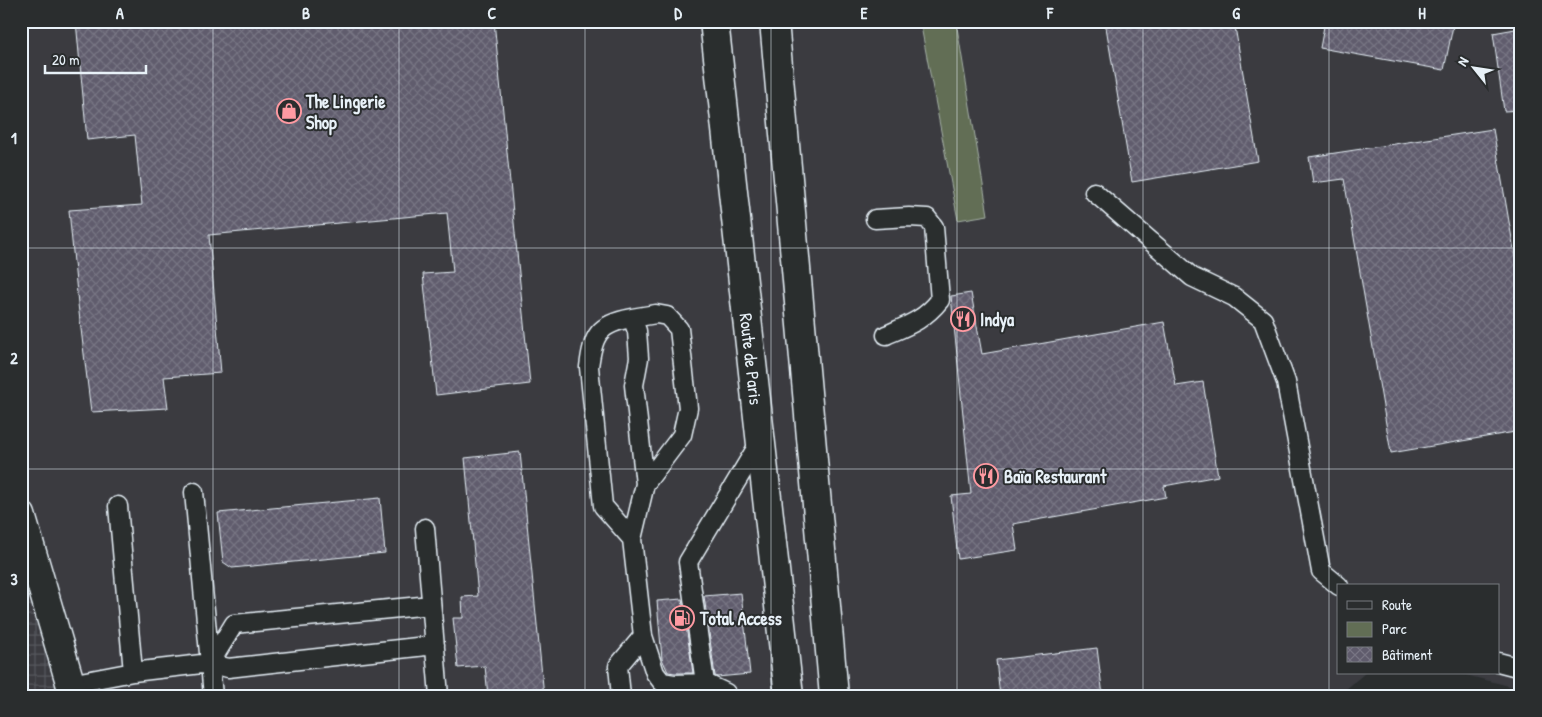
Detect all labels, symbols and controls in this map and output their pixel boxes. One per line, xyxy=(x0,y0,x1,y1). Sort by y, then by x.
text: A xyxy=(116,2,124,24)
text: B xyxy=(302,2,310,24)
text: C xyxy=(488,2,497,24)
text: D xyxy=(674,2,682,24)
text: E xyxy=(860,2,868,24)
text: F xyxy=(1046,2,1054,24)
text: G xyxy=(1232,2,1240,24)
text: H xyxy=(1418,2,1426,24)
scale bar xyxy=(45,42,146,74)
north arrow xyxy=(1450,42,1500,92)
text: 20 m xyxy=(52,49,79,70)
text: N xyxy=(1452,53,1473,69)
place label: The Lingerie Shop xyxy=(305,89,386,136)
shop icon: The Lingerie Shop xyxy=(276,98,302,124)
text: 1 xyxy=(11,127,17,149)
restaurant icon: Indya xyxy=(950,306,976,332)
place label: Indya xyxy=(980,307,1015,333)
street label: Route de Paris xyxy=(734,312,769,406)
text: 2 xyxy=(10,347,18,369)
restaurant icon: Baïa Restaurant xyxy=(973,463,999,489)
place label: Baïa Restaurant xyxy=(1004,464,1107,489)
text: 3 xyxy=(10,568,18,590)
legend xyxy=(1337,584,1500,674)
text: Route xyxy=(1382,594,1412,615)
fuel station icon: Total Access xyxy=(669,605,695,631)
place label: Total Access xyxy=(699,606,782,631)
text: Parc xyxy=(1382,618,1407,639)
text: Bâtiment xyxy=(1382,644,1433,665)

